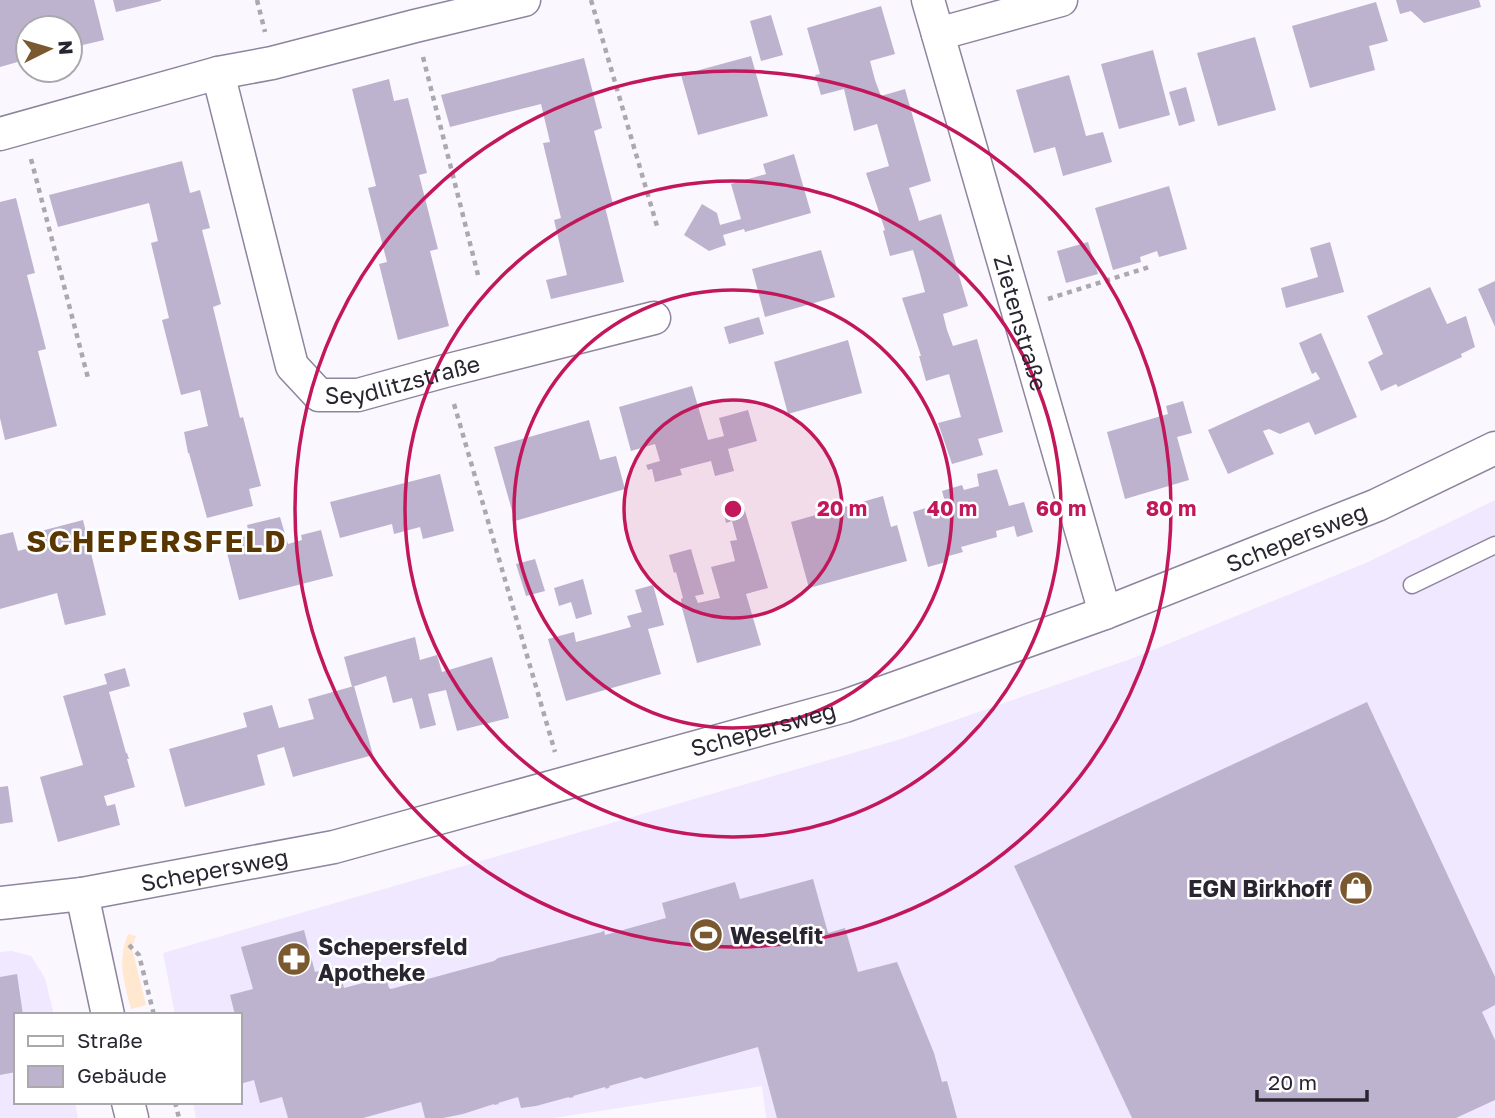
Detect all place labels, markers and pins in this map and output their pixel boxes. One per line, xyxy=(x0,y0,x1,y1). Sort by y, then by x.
centre of rings xyxy=(721,497,745,521)
shop icon: EGN Birkhoff xyxy=(1337,869,1375,907)
place label: EGN Birkhoff xyxy=(1188,874,1333,902)
sports icon: Weselfit xyxy=(687,916,725,954)
place label: Weselfit xyxy=(730,921,823,949)
place label: Schepersfeld Apotheke xyxy=(318,932,467,986)
pharmacy icon: Schepersfeld Apotheke xyxy=(275,940,313,978)

